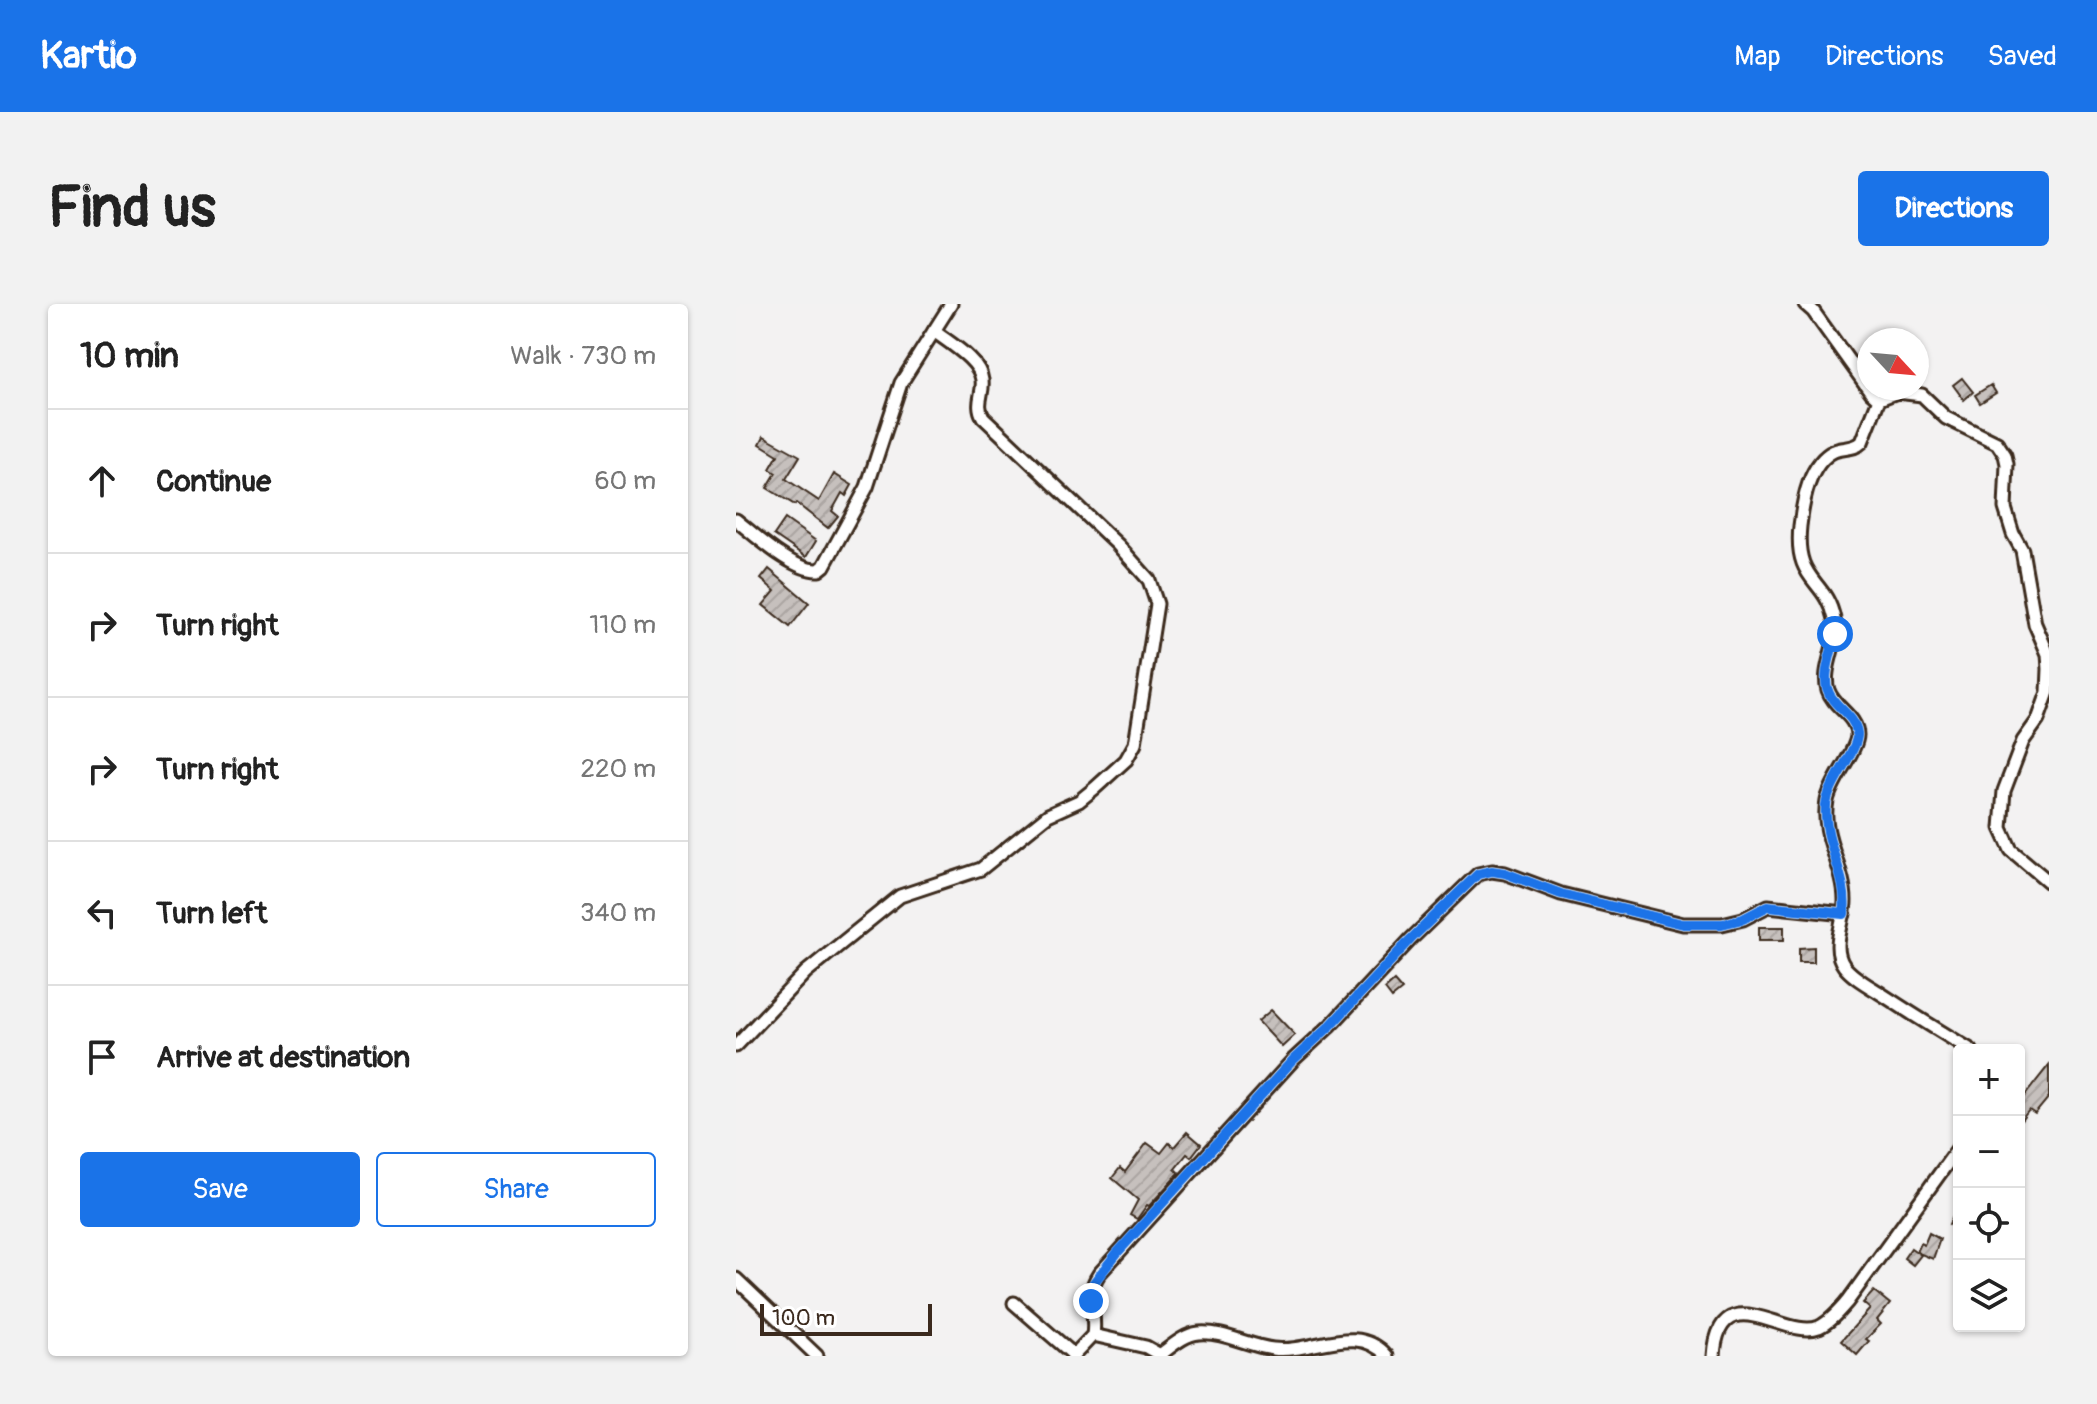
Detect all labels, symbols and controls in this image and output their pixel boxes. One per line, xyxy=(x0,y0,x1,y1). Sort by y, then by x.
text: Kartio xyxy=(40,32,137,80)
text: Map xyxy=(1734,39,1781,74)
text: Directions xyxy=(1825,39,1944,74)
text: Saved xyxy=(1988,39,2057,74)
button: Directions xyxy=(1858,171,2049,246)
text: Find us xyxy=(48,174,216,243)
north arrow xyxy=(1857,328,1929,400)
text: 10 min xyxy=(80,335,179,378)
text: Walk · 730 m xyxy=(510,340,656,372)
icon: ahead xyxy=(80,459,124,503)
text: Continue xyxy=(156,463,271,500)
text: 60 m xyxy=(594,465,656,497)
icon: right xyxy=(80,603,124,647)
text: Turn right xyxy=(156,607,279,644)
text: 110 m xyxy=(589,609,656,641)
route start xyxy=(1817,616,1853,652)
icon: right xyxy=(80,747,124,791)
text: Turn right xyxy=(156,751,279,788)
text: 220 m xyxy=(580,753,656,785)
icon: left xyxy=(80,891,124,935)
text: Turn left xyxy=(156,895,267,932)
text: 340 m xyxy=(580,897,656,929)
icon: arrive xyxy=(80,1035,124,1079)
text: Arrive at destination xyxy=(156,1039,410,1076)
map controls xyxy=(1953,1044,2025,1332)
button: + xyxy=(1953,1044,2025,1116)
button: − xyxy=(1953,1116,2025,1188)
button: Save xyxy=(80,1152,360,1227)
button: Share xyxy=(376,1152,656,1227)
button: locate xyxy=(1953,1188,2025,1260)
button: layers xyxy=(1953,1260,2025,1332)
route end xyxy=(1073,1283,1109,1319)
scale bar xyxy=(760,1300,932,1336)
text: 100 m xyxy=(772,1304,835,1332)

